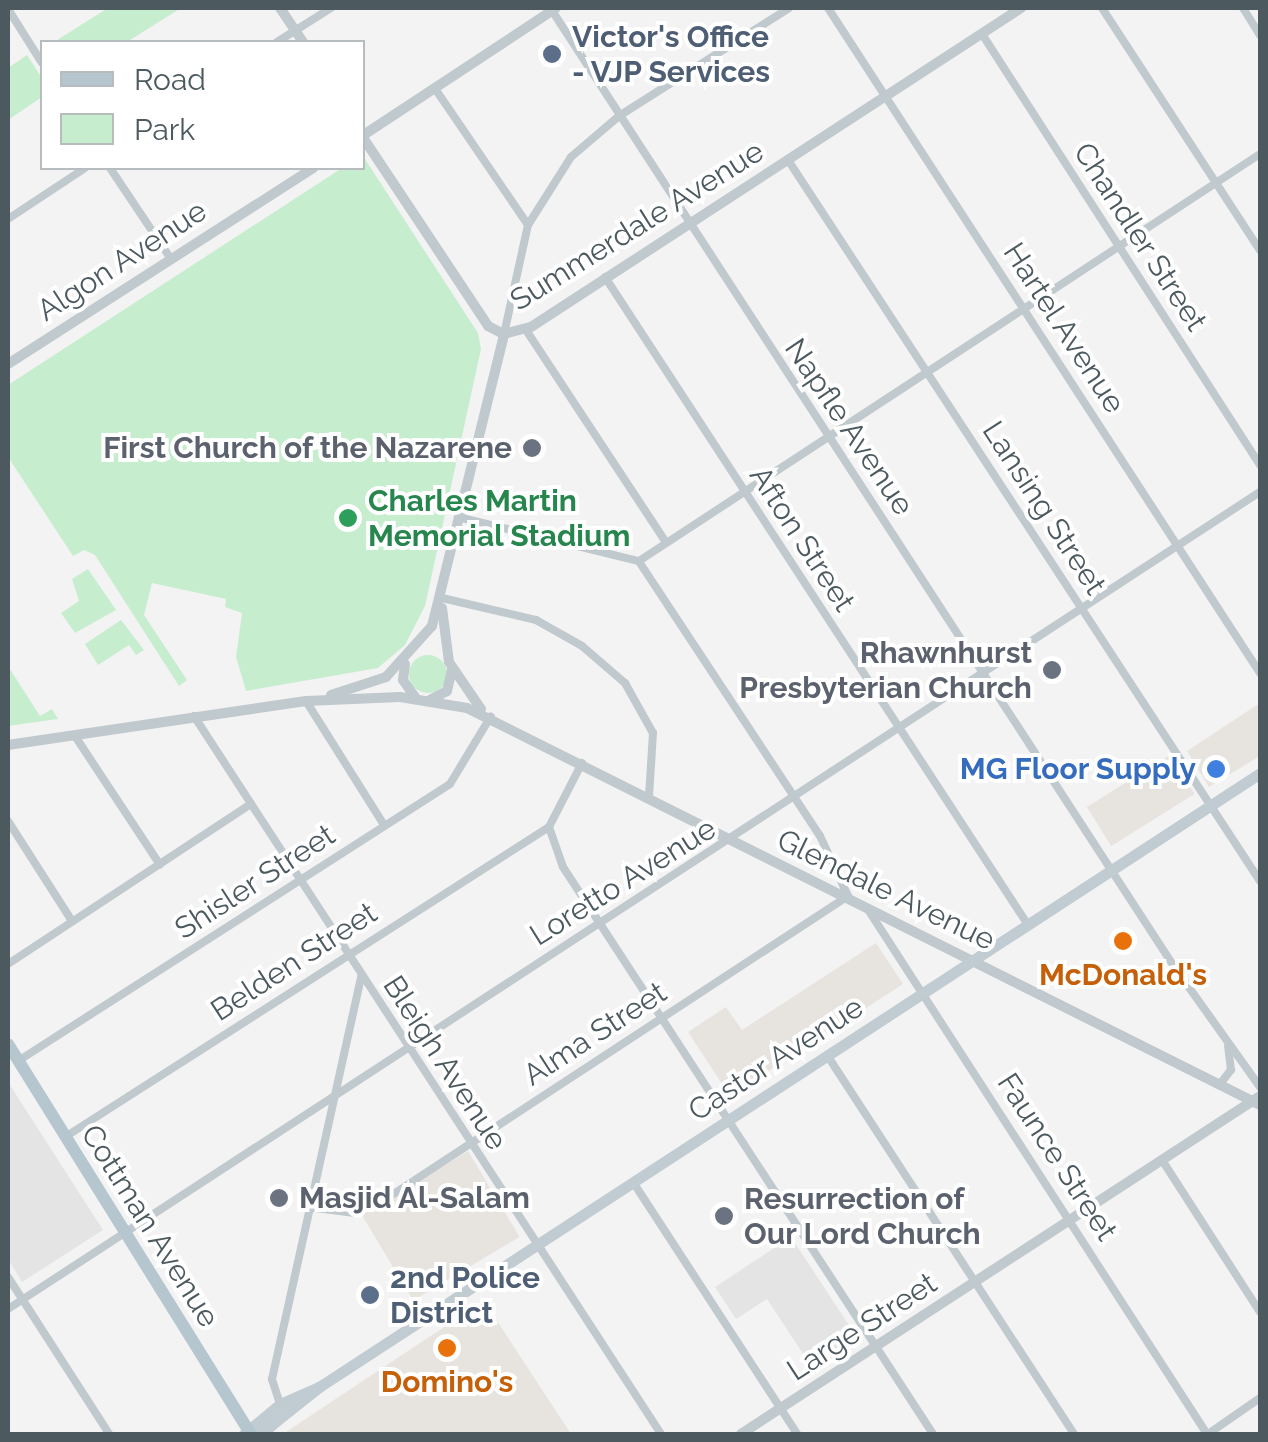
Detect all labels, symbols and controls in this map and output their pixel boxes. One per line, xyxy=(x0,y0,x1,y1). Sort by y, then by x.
place label: Victor's Office - VJP Services xyxy=(572,19,772,90)
legend xyxy=(40,40,365,170)
marker: Victor's Office - VJP Services xyxy=(541,43,563,65)
text: Road xyxy=(134,62,206,97)
text: Park xyxy=(134,112,195,147)
street label: Summerdale Avenue xyxy=(503,133,771,319)
street label: Chandler Street xyxy=(1066,136,1214,338)
street label: Algon Avenue xyxy=(30,193,214,329)
street label: Hartel Avenue xyxy=(995,235,1133,421)
street label: Napfle Avenue xyxy=(777,332,921,522)
street label: Lansing Street xyxy=(975,415,1113,601)
place label: First Church of the Nazarene xyxy=(103,430,512,466)
marker: First Church of the Nazarene xyxy=(521,437,543,459)
street label: Afton Street xyxy=(742,460,862,618)
place label: Charles Martin Memorial Stadium xyxy=(368,483,631,554)
marker: Charles Martin Memorial Stadium xyxy=(337,507,359,529)
place label: Rhawnhurst Presbyterian Church xyxy=(739,635,1032,706)
marker: Rhawnhurst Presbyterian Church xyxy=(1041,659,1063,681)
place label: MG Floor Supply xyxy=(959,751,1196,787)
marker: MG Floor Supply xyxy=(1205,758,1227,780)
street label: Loretto Avenue xyxy=(523,810,723,954)
street label: Shisler Street xyxy=(168,817,342,947)
street label: Glendale Avenue xyxy=(771,822,1001,958)
street label: Belden Street xyxy=(204,895,384,1029)
marker: McDonald's xyxy=(1112,930,1134,952)
place label: McDonald's xyxy=(1039,957,1207,993)
street label: Bleigh Avenue xyxy=(375,969,515,1157)
street label: Alma Street xyxy=(517,974,673,1094)
street label: Castor Avenue xyxy=(681,989,871,1129)
street label: Faunce Street xyxy=(990,1067,1124,1247)
street label: Cottman Avenue xyxy=(73,1118,227,1334)
place label: Masjid Al-Salam xyxy=(299,1180,531,1216)
place label: Resurrection of Our Lord Church xyxy=(744,1181,981,1252)
marker: Masjid Al-Salam xyxy=(268,1187,290,1209)
marker: Resurrection of Our Lord Church xyxy=(713,1205,735,1227)
place label: 2nd Police District xyxy=(390,1260,540,1330)
street label: Large Street xyxy=(781,1265,943,1389)
marker: 2nd Police District xyxy=(359,1284,381,1306)
marker: Domino's xyxy=(436,1337,458,1359)
place label: Domino's xyxy=(381,1364,513,1400)

